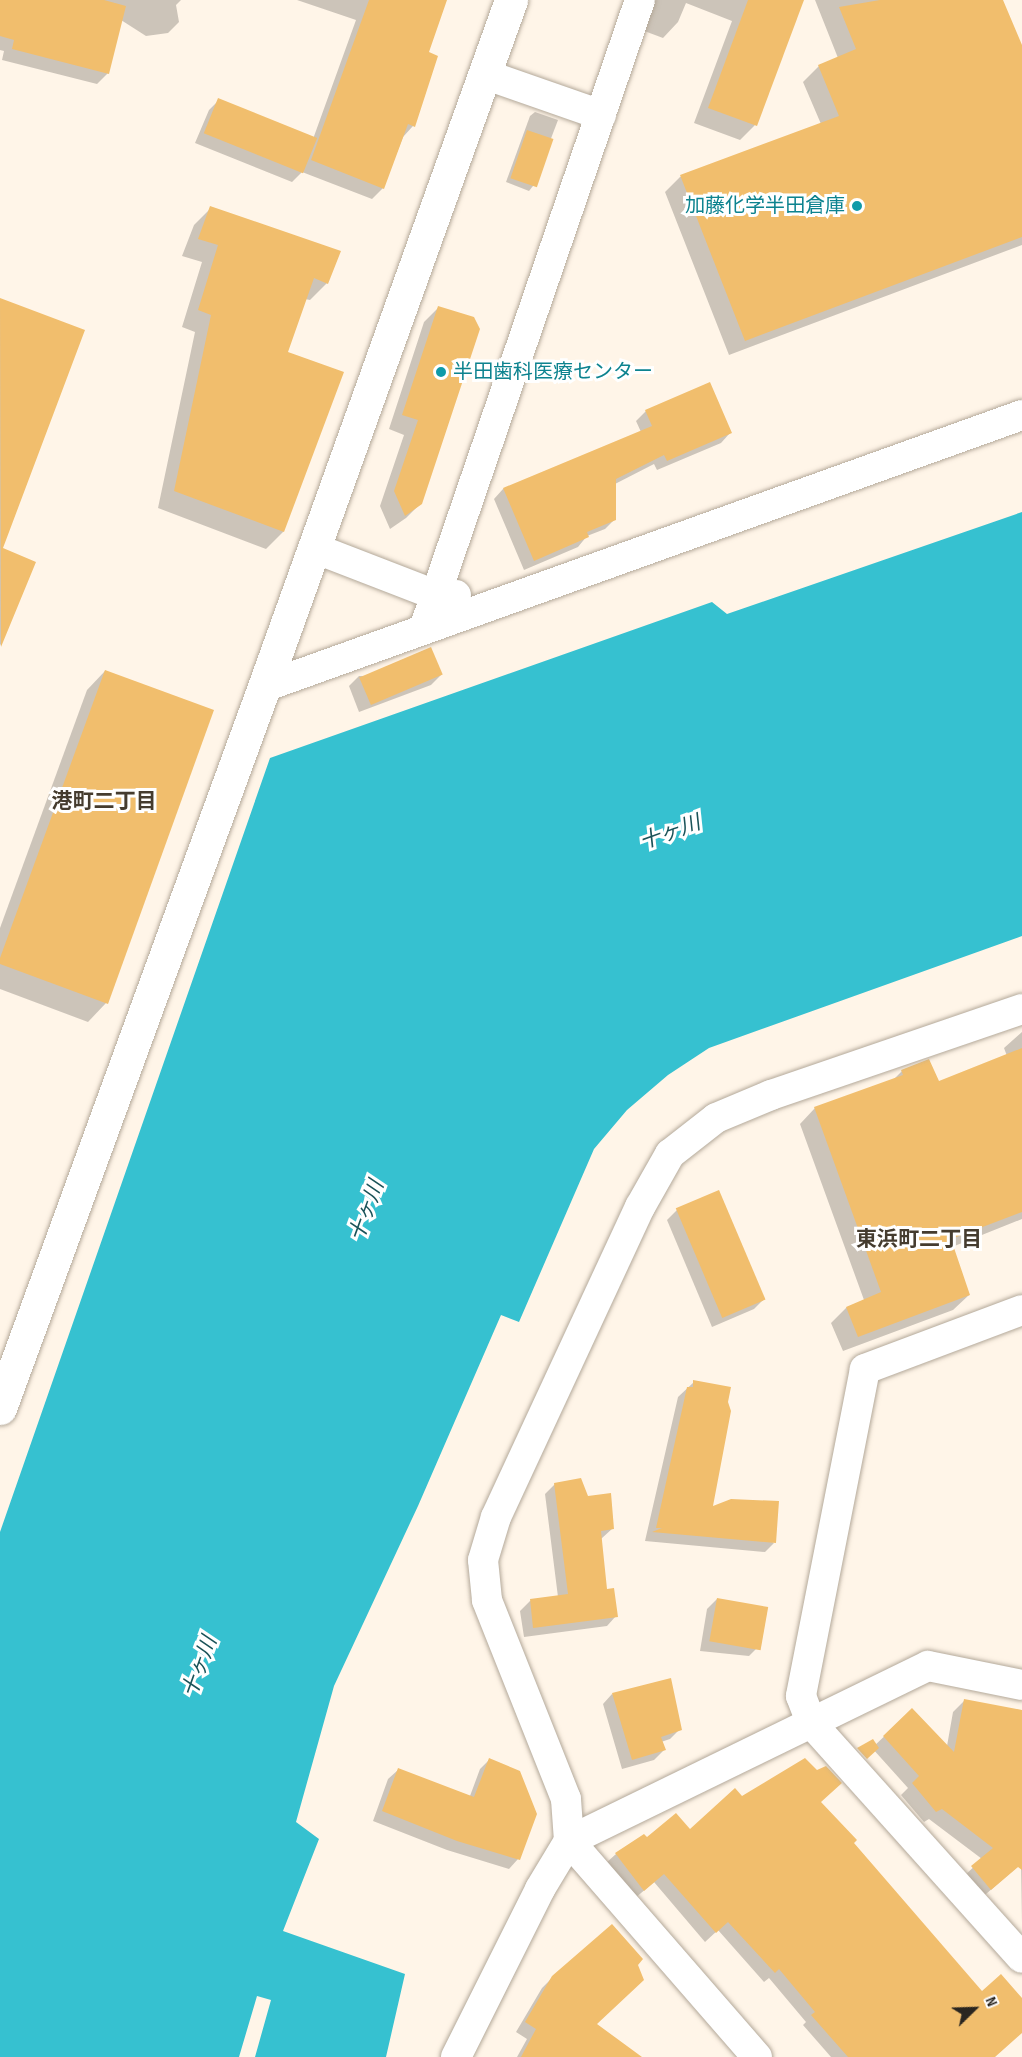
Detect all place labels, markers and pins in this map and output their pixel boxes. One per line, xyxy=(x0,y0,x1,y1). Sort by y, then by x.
place label: 加藤化学半田倉庫 xyxy=(685,194,845,218)
marker: 加藤化学半田倉庫 xyxy=(850,199,864,213)
place label: 半田歯科医療センター xyxy=(453,360,653,384)
marker: 半田歯科医療センター xyxy=(434,365,448,379)

